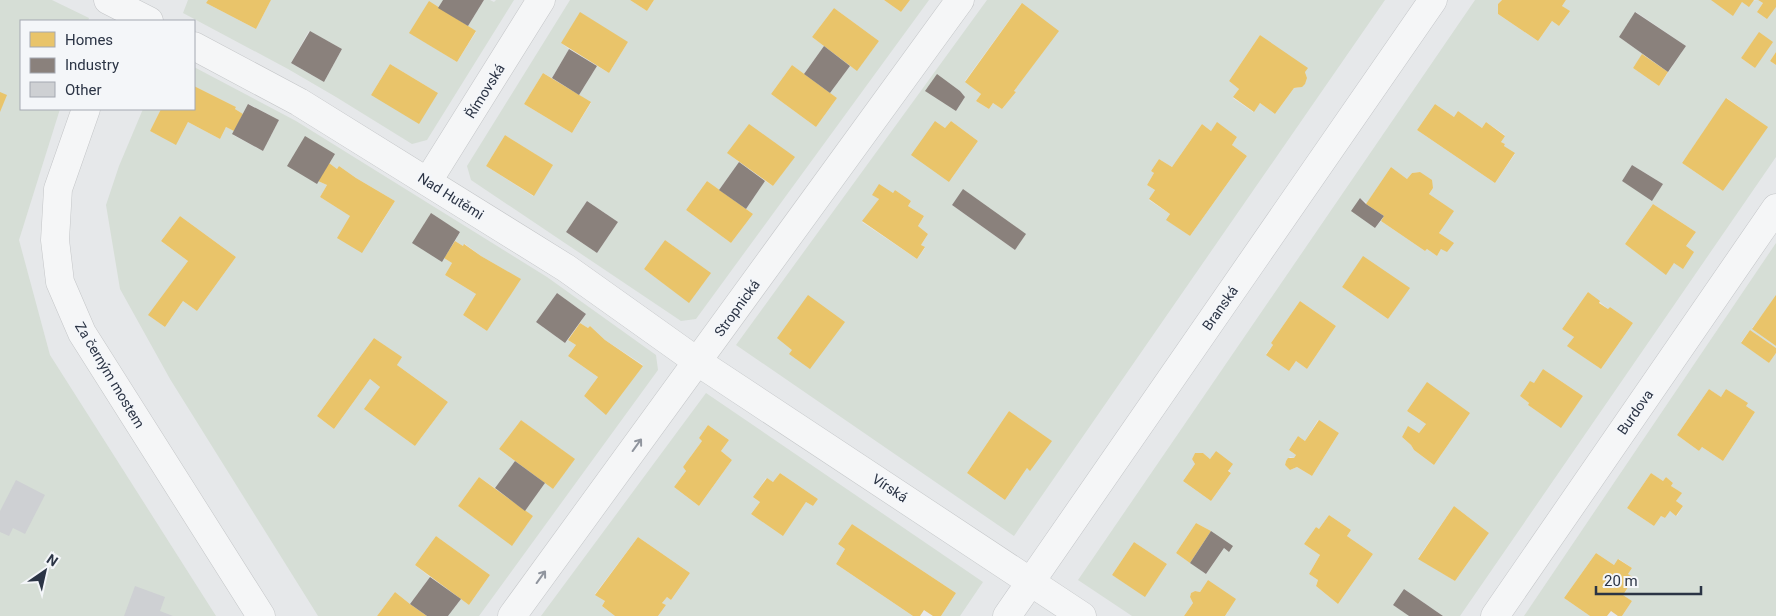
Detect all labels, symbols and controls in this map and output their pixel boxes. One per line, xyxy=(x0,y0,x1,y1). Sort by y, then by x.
legend xyxy=(20,20,195,110)
text: Homes xyxy=(65,31,113,49)
text: Industry xyxy=(65,56,119,74)
street label: Římovská xyxy=(461,60,508,121)
text: Other xyxy=(65,81,102,99)
street label: Nad Hutěmi xyxy=(415,170,487,222)
street label: Stropnická xyxy=(711,276,763,340)
street label: Branská xyxy=(1199,283,1241,333)
street label: Za černým mostem xyxy=(72,319,148,431)
street label: Burdova xyxy=(1614,386,1656,438)
one-way arrow xyxy=(631,439,642,452)
street label: Vírská xyxy=(869,471,911,505)
north arrow xyxy=(20,546,70,596)
text: N xyxy=(44,551,61,570)
scale bar xyxy=(1596,564,1701,596)
one-way arrow xyxy=(536,570,546,584)
text: 20 m xyxy=(1604,572,1638,590)

